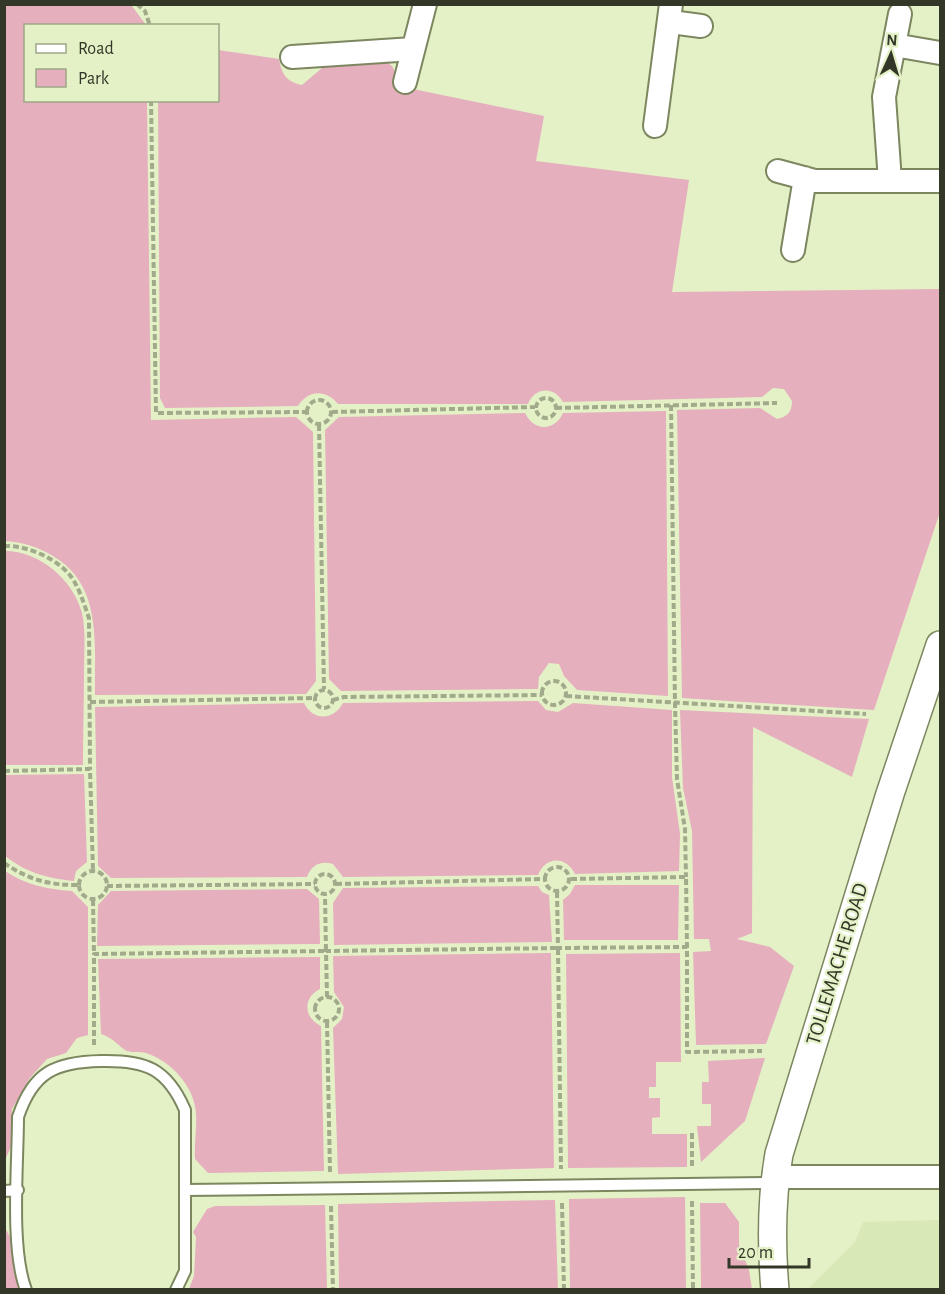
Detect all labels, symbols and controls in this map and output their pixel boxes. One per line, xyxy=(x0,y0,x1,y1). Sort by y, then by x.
legend xyxy=(24,24,219,102)
north arrow xyxy=(861,24,921,84)
text: N xyxy=(886,32,898,48)
text: Road xyxy=(78,40,114,58)
text: Park xyxy=(78,70,110,88)
street label: TOLLEMACHE ROAD xyxy=(802,881,872,1047)
scale bar xyxy=(729,1231,808,1269)
text: 20 m xyxy=(738,1244,773,1262)

